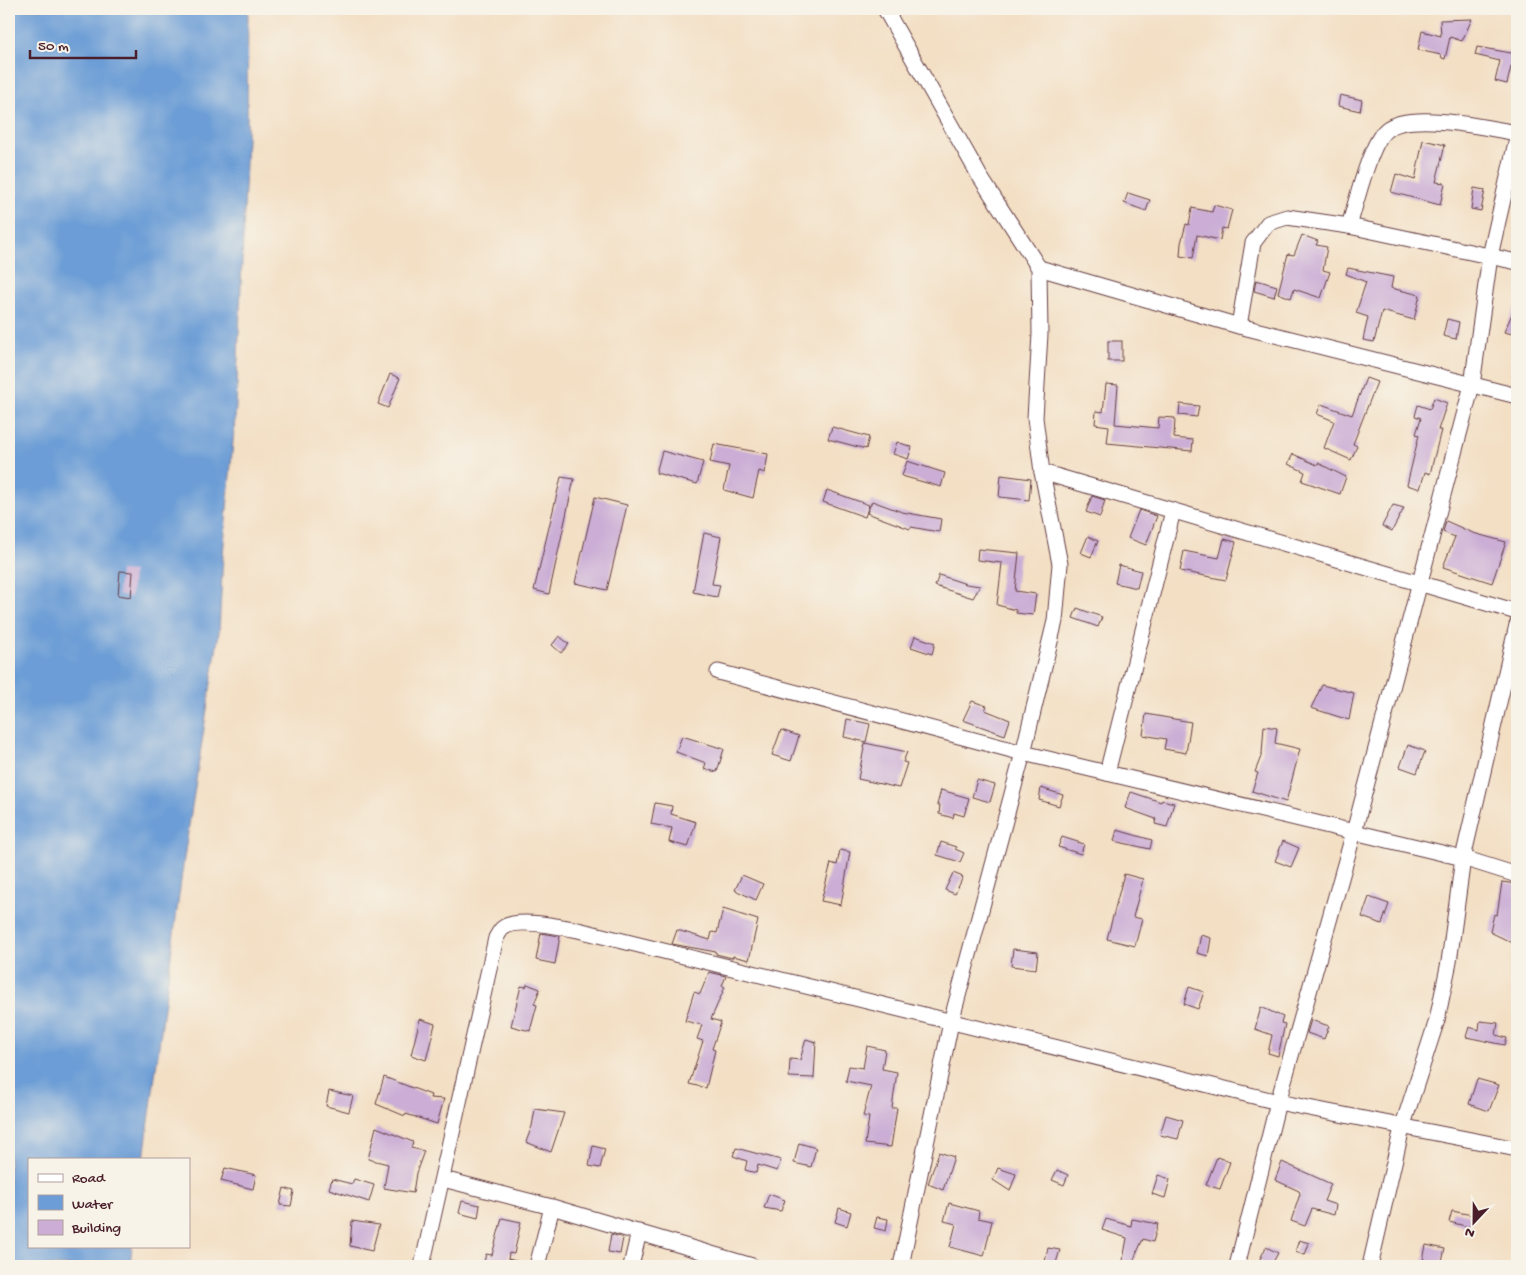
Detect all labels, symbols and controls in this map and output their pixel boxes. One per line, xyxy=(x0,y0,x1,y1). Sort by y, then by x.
scale bar xyxy=(30,28,136,60)
text: 50 m xyxy=(38,38,69,56)
legend xyxy=(28,1158,190,1248)
text: Road xyxy=(72,1170,106,1188)
text: Water xyxy=(72,1196,114,1214)
north arrow xyxy=(1448,1198,1498,1248)
text: Building xyxy=(71,1220,121,1238)
text: N xyxy=(1463,1222,1477,1241)

